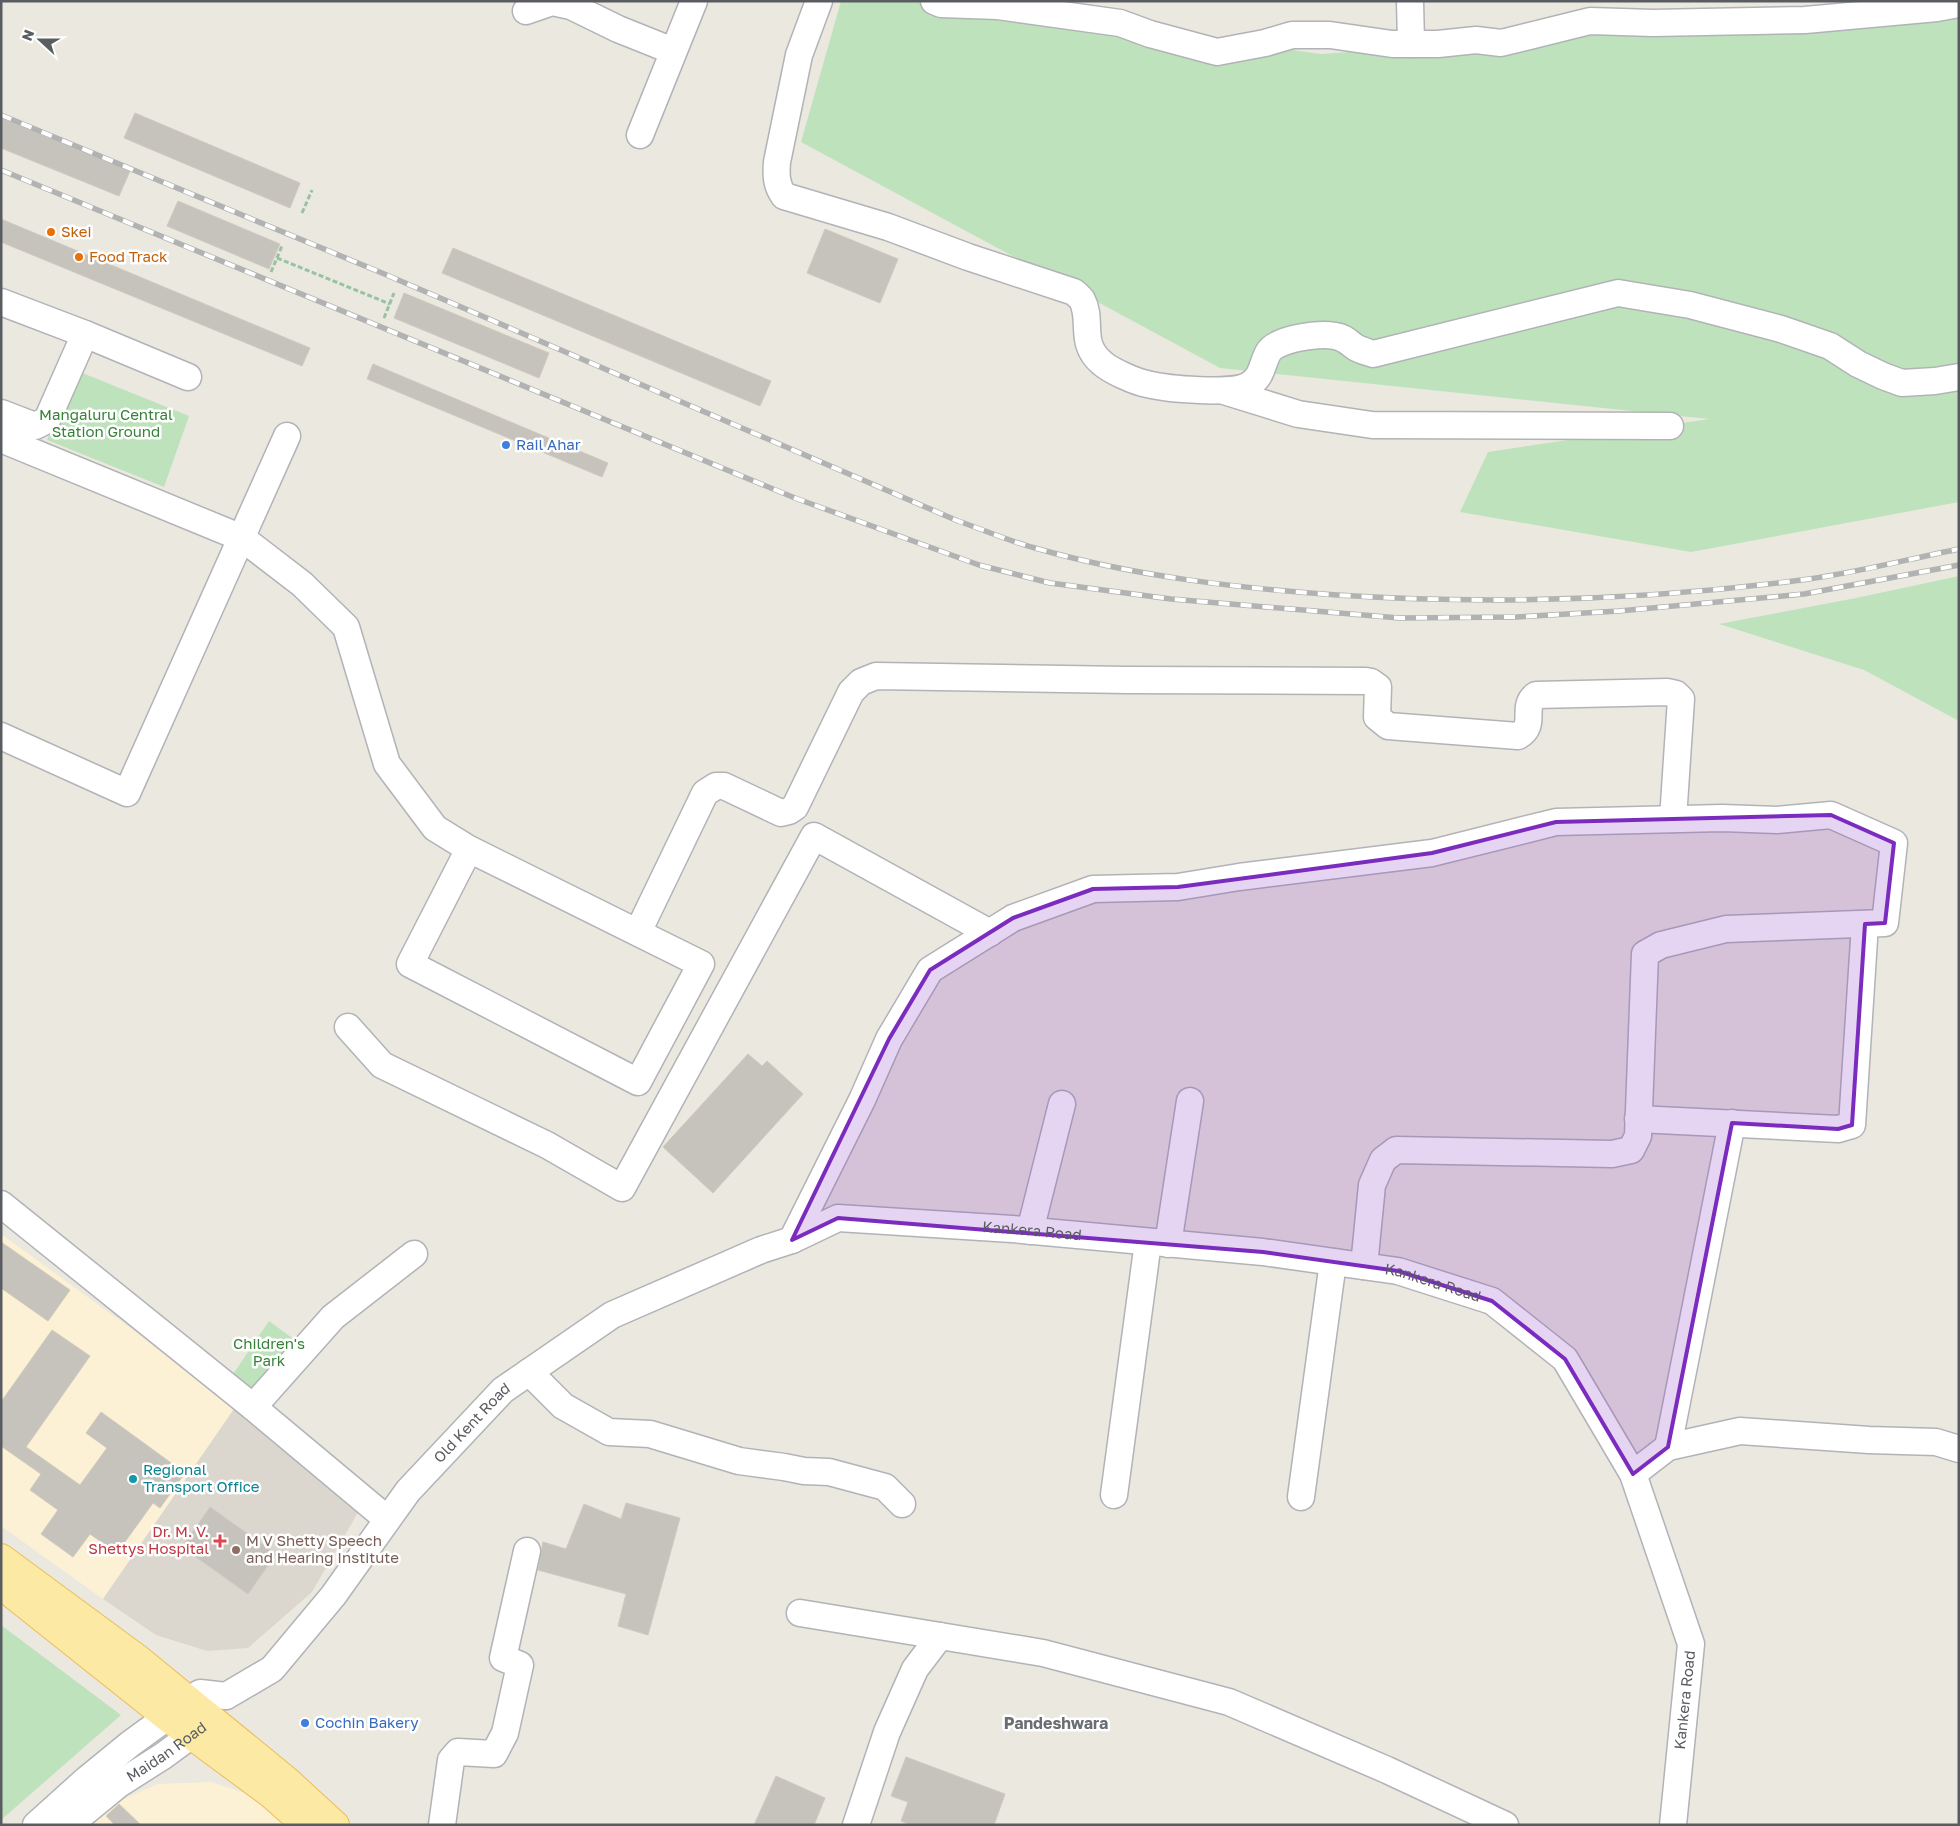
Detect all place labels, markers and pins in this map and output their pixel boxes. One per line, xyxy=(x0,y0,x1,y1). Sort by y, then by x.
place label: Skei xyxy=(61,222,92,240)
marker: Skei xyxy=(45,226,57,238)
place label: Food Track xyxy=(89,247,168,265)
marker: Food Track xyxy=(73,251,85,263)
place label: Rail Ahar xyxy=(516,435,581,453)
marker: Rail Ahar xyxy=(500,439,512,451)
place label: Regional Transport Office xyxy=(143,1460,260,1495)
marker: Regional Transport Office xyxy=(127,1473,139,1485)
place label: Dr. M. V. Shettys Hospital xyxy=(88,1522,209,1557)
place label: M V Shetty Speech and Hearing Institute xyxy=(246,1531,399,1566)
marker: Dr. M. V. Shettys Hospital xyxy=(213,1534,227,1548)
marker: M V Shetty Speech and Hearing Institute xyxy=(230,1544,242,1556)
place label: Cochin Bakery xyxy=(315,1713,419,1731)
marker: Cochin Bakery xyxy=(299,1717,311,1729)

